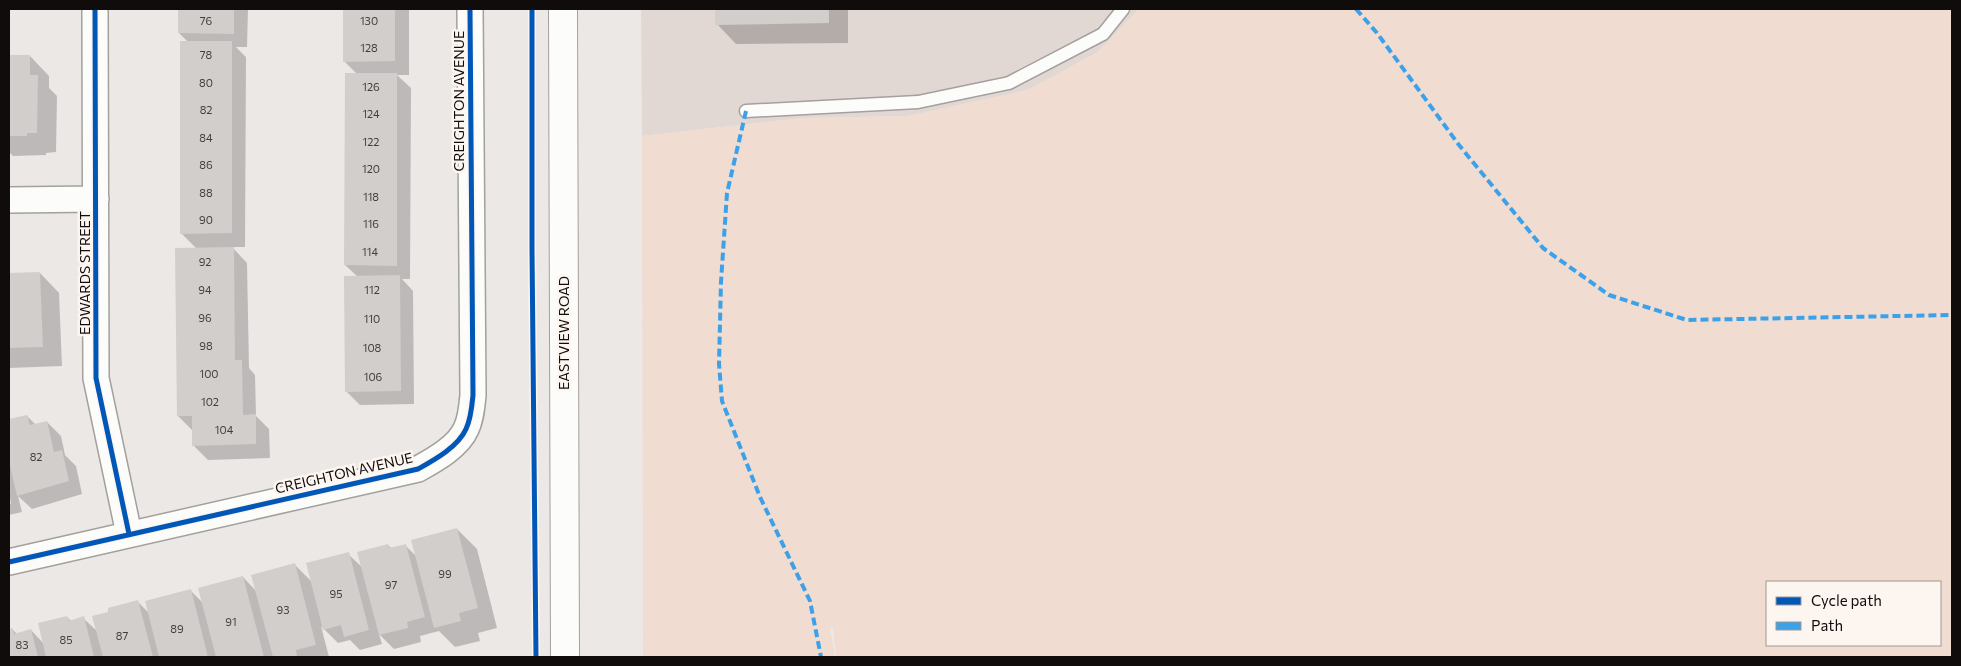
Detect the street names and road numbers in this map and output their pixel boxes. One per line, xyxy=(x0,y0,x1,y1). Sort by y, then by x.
street label: CREIGHTON AVENUE xyxy=(450,31,467,171)
street label: EDWARDS STREET xyxy=(76,211,93,335)
street label: EASTVIEW ROAD xyxy=(555,276,572,390)
street label: CREIGHTON AVENUE xyxy=(273,448,414,497)

